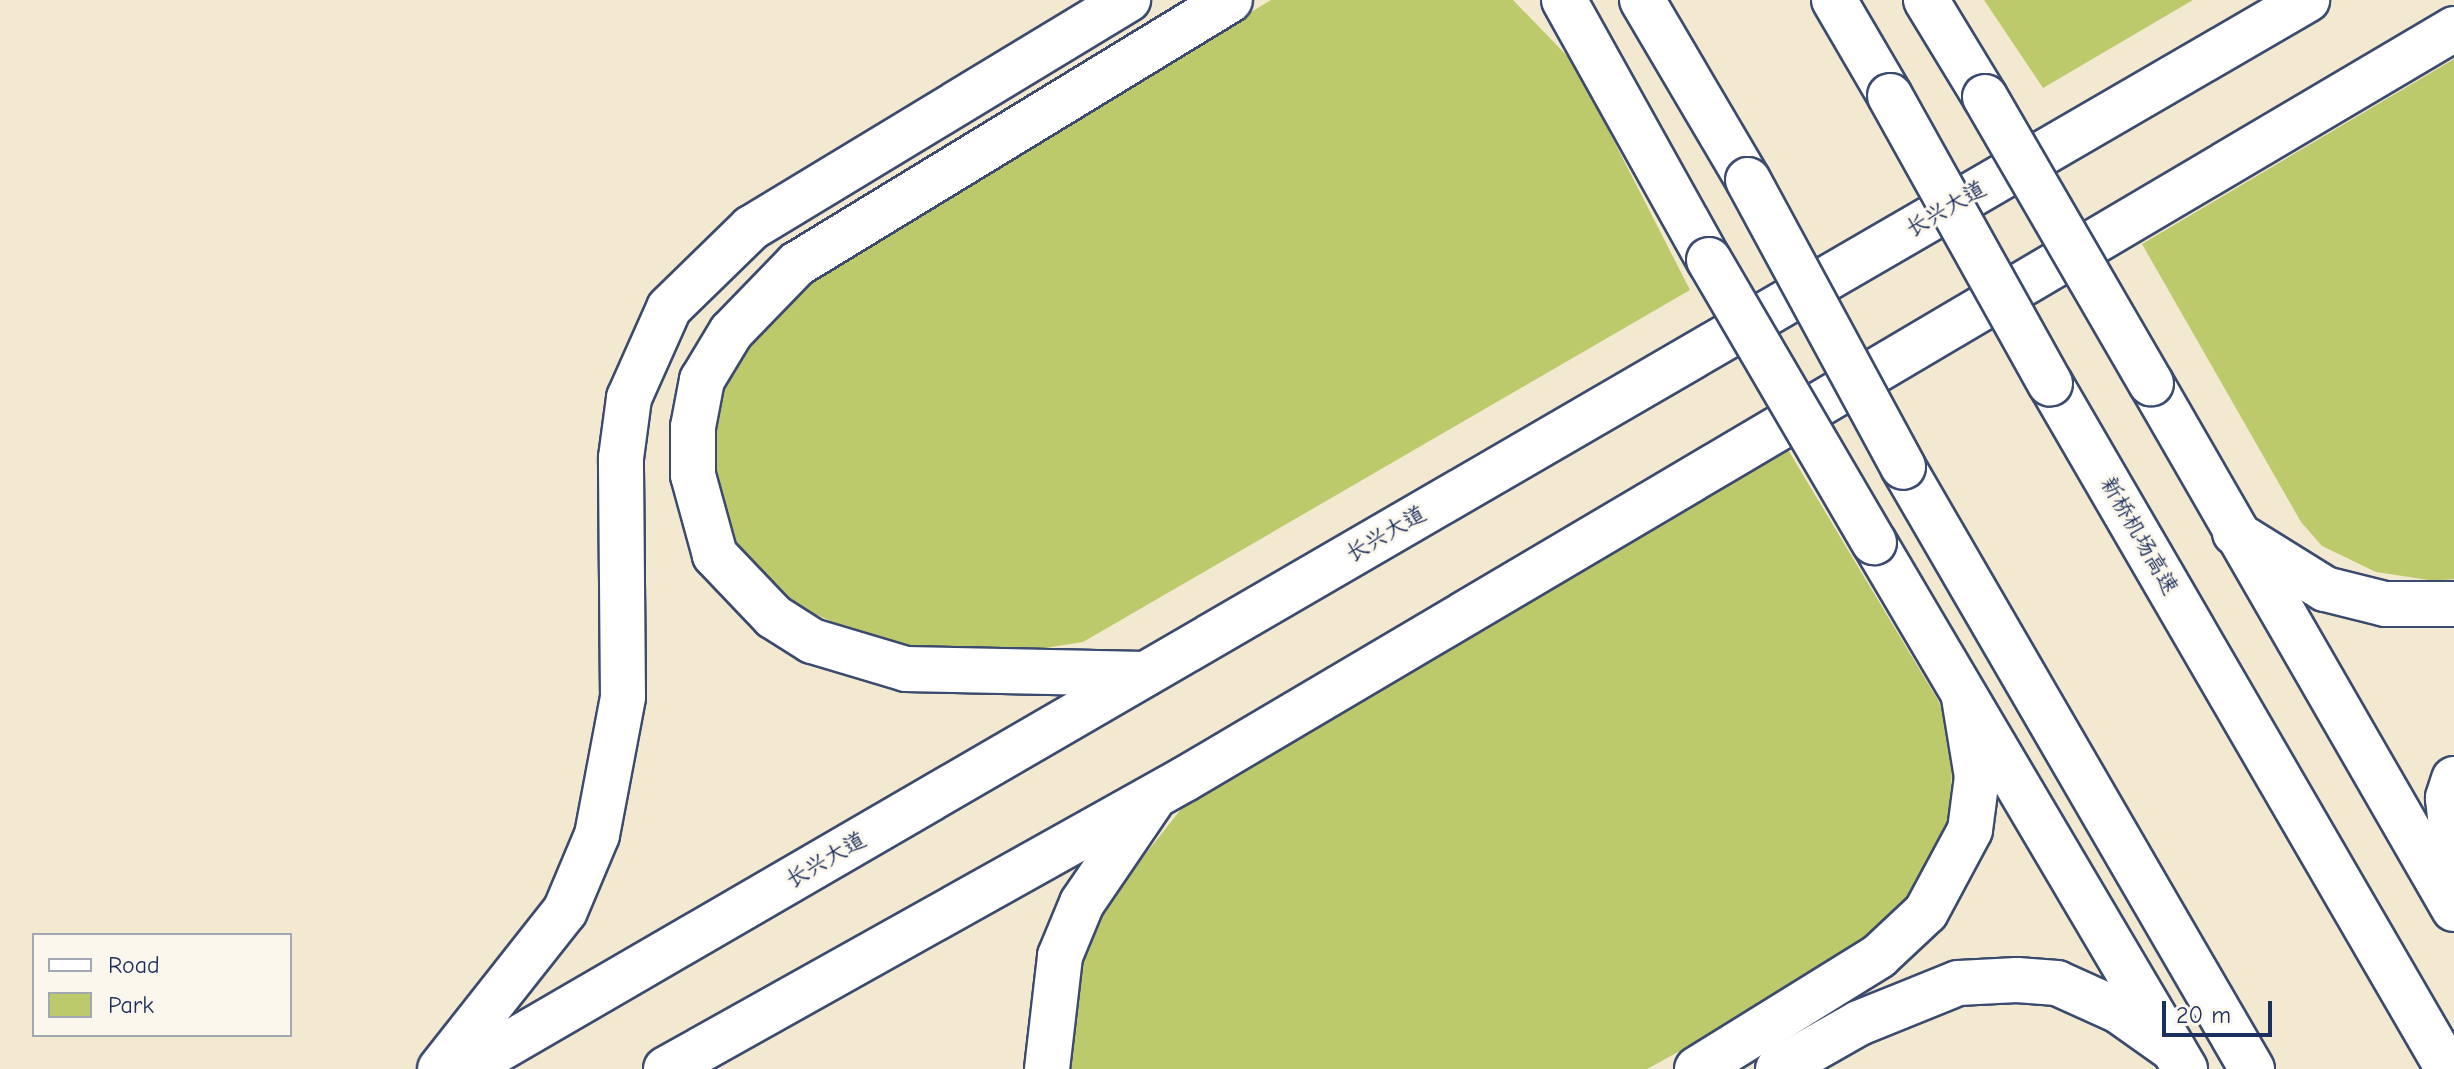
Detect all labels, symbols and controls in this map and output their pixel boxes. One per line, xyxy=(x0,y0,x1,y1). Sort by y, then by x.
street label: 长兴大道 xyxy=(1901,176,1991,242)
street label: 新桥机场高速 xyxy=(2095,472,2183,600)
street label: 长兴大道 xyxy=(1341,501,1431,567)
street label: 长兴大道 xyxy=(781,827,871,893)
legend xyxy=(32,933,292,1037)
text: Road xyxy=(108,951,160,979)
scale bar xyxy=(2166,985,2276,1035)
text: Park xyxy=(108,991,154,1019)
text: 20 m xyxy=(2176,1001,2231,1029)

